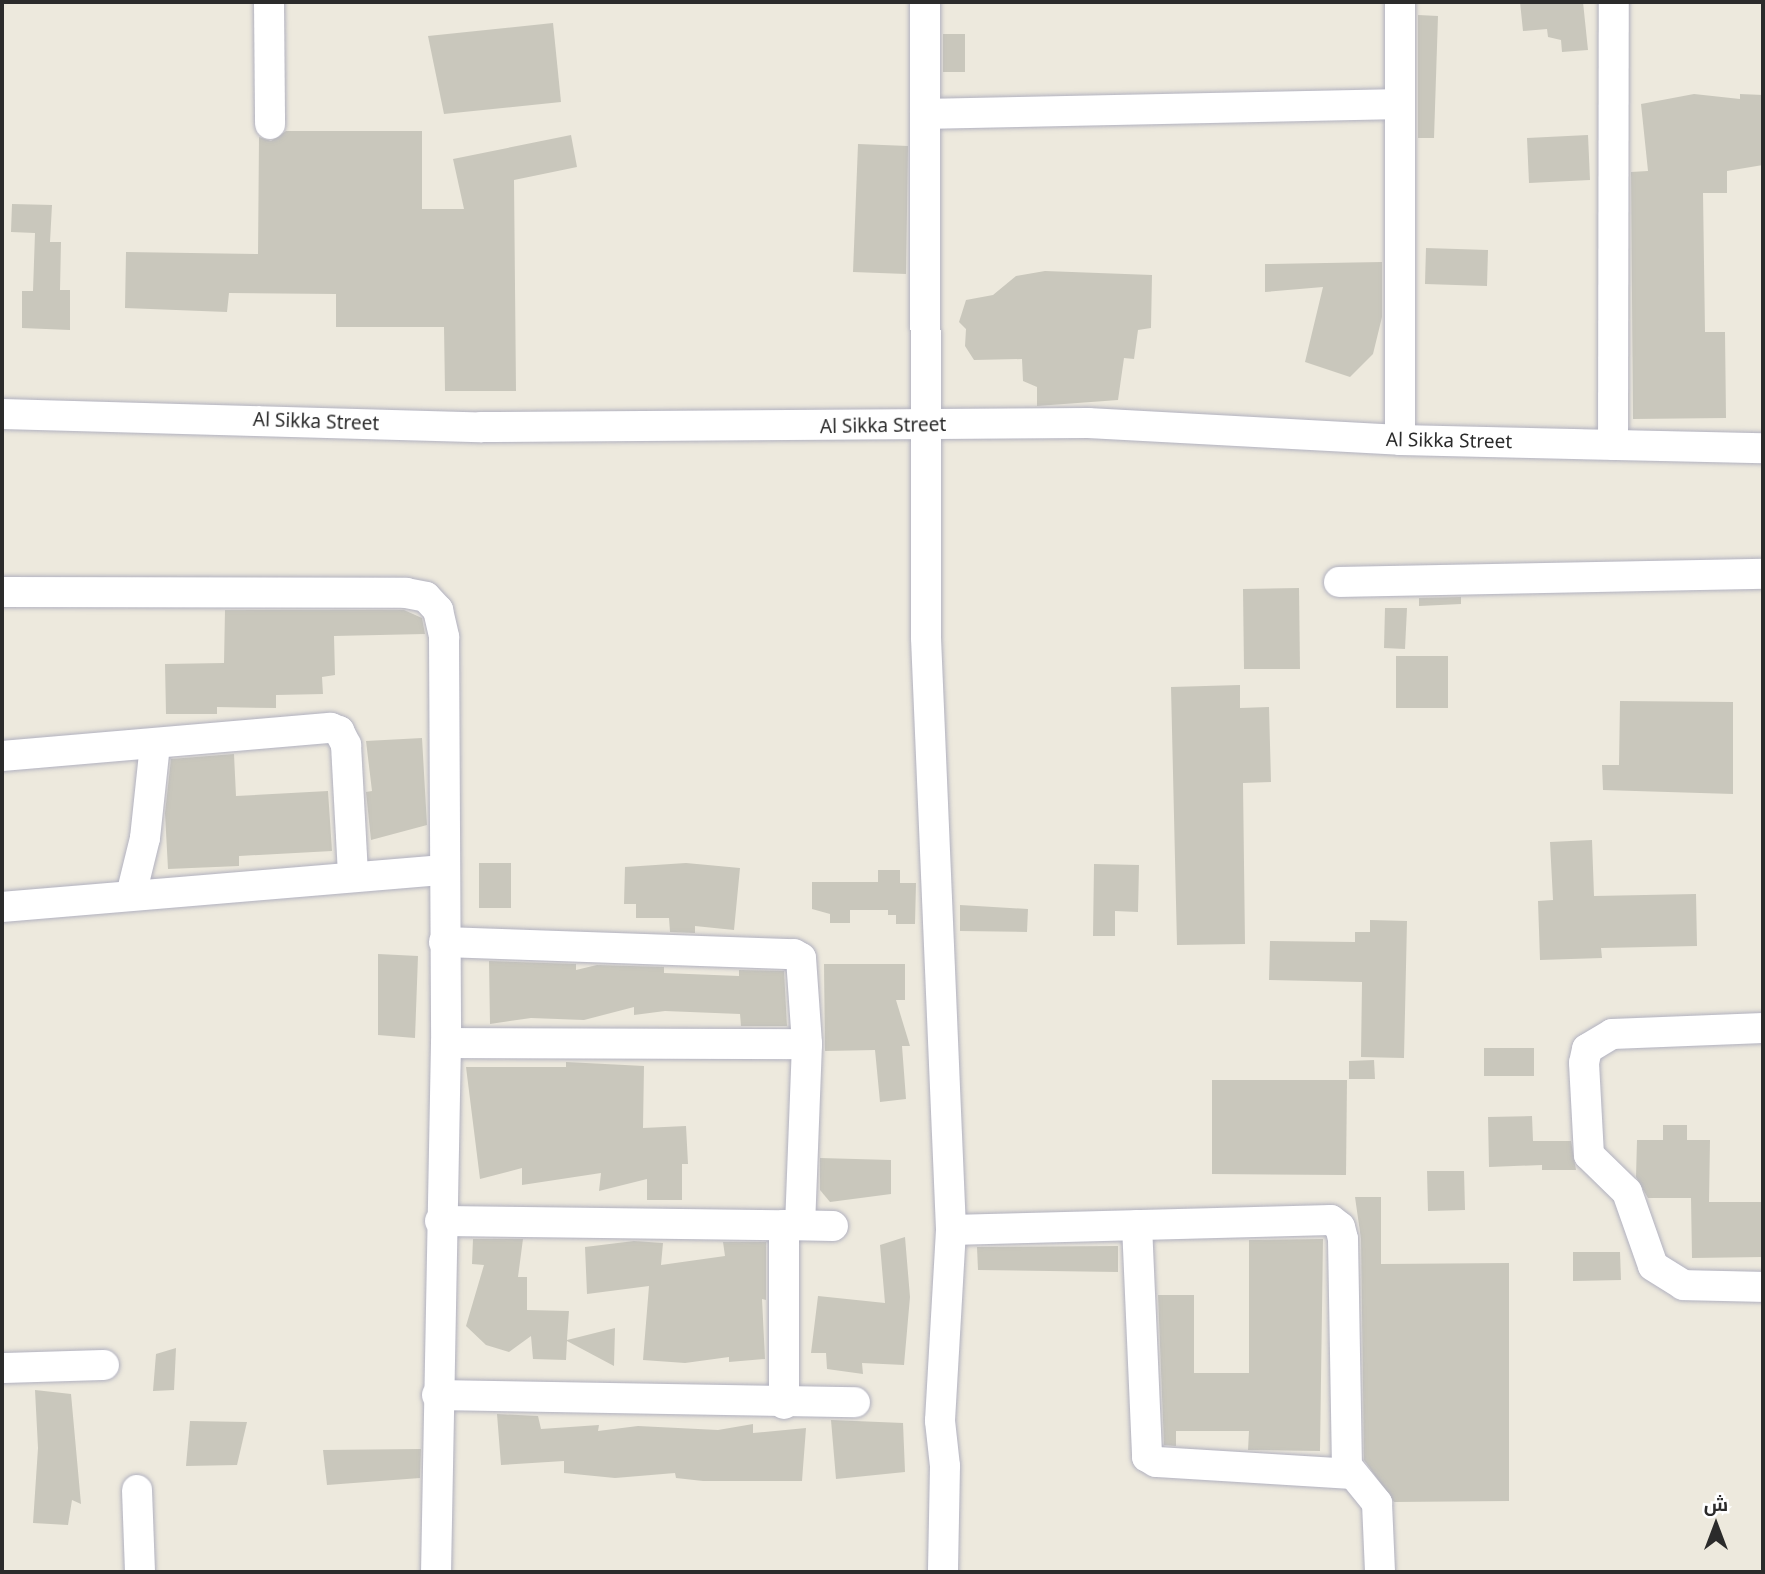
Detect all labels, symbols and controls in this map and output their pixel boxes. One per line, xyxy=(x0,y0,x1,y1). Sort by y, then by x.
street label: Al Sikka Street xyxy=(253,408,379,436)
street label: Al Sikka Street xyxy=(820,414,946,438)
street label: Al Sikka Street xyxy=(1386,429,1512,453)
north arrow xyxy=(1681,1490,1751,1560)
text: ش xyxy=(1704,1491,1728,1517)

